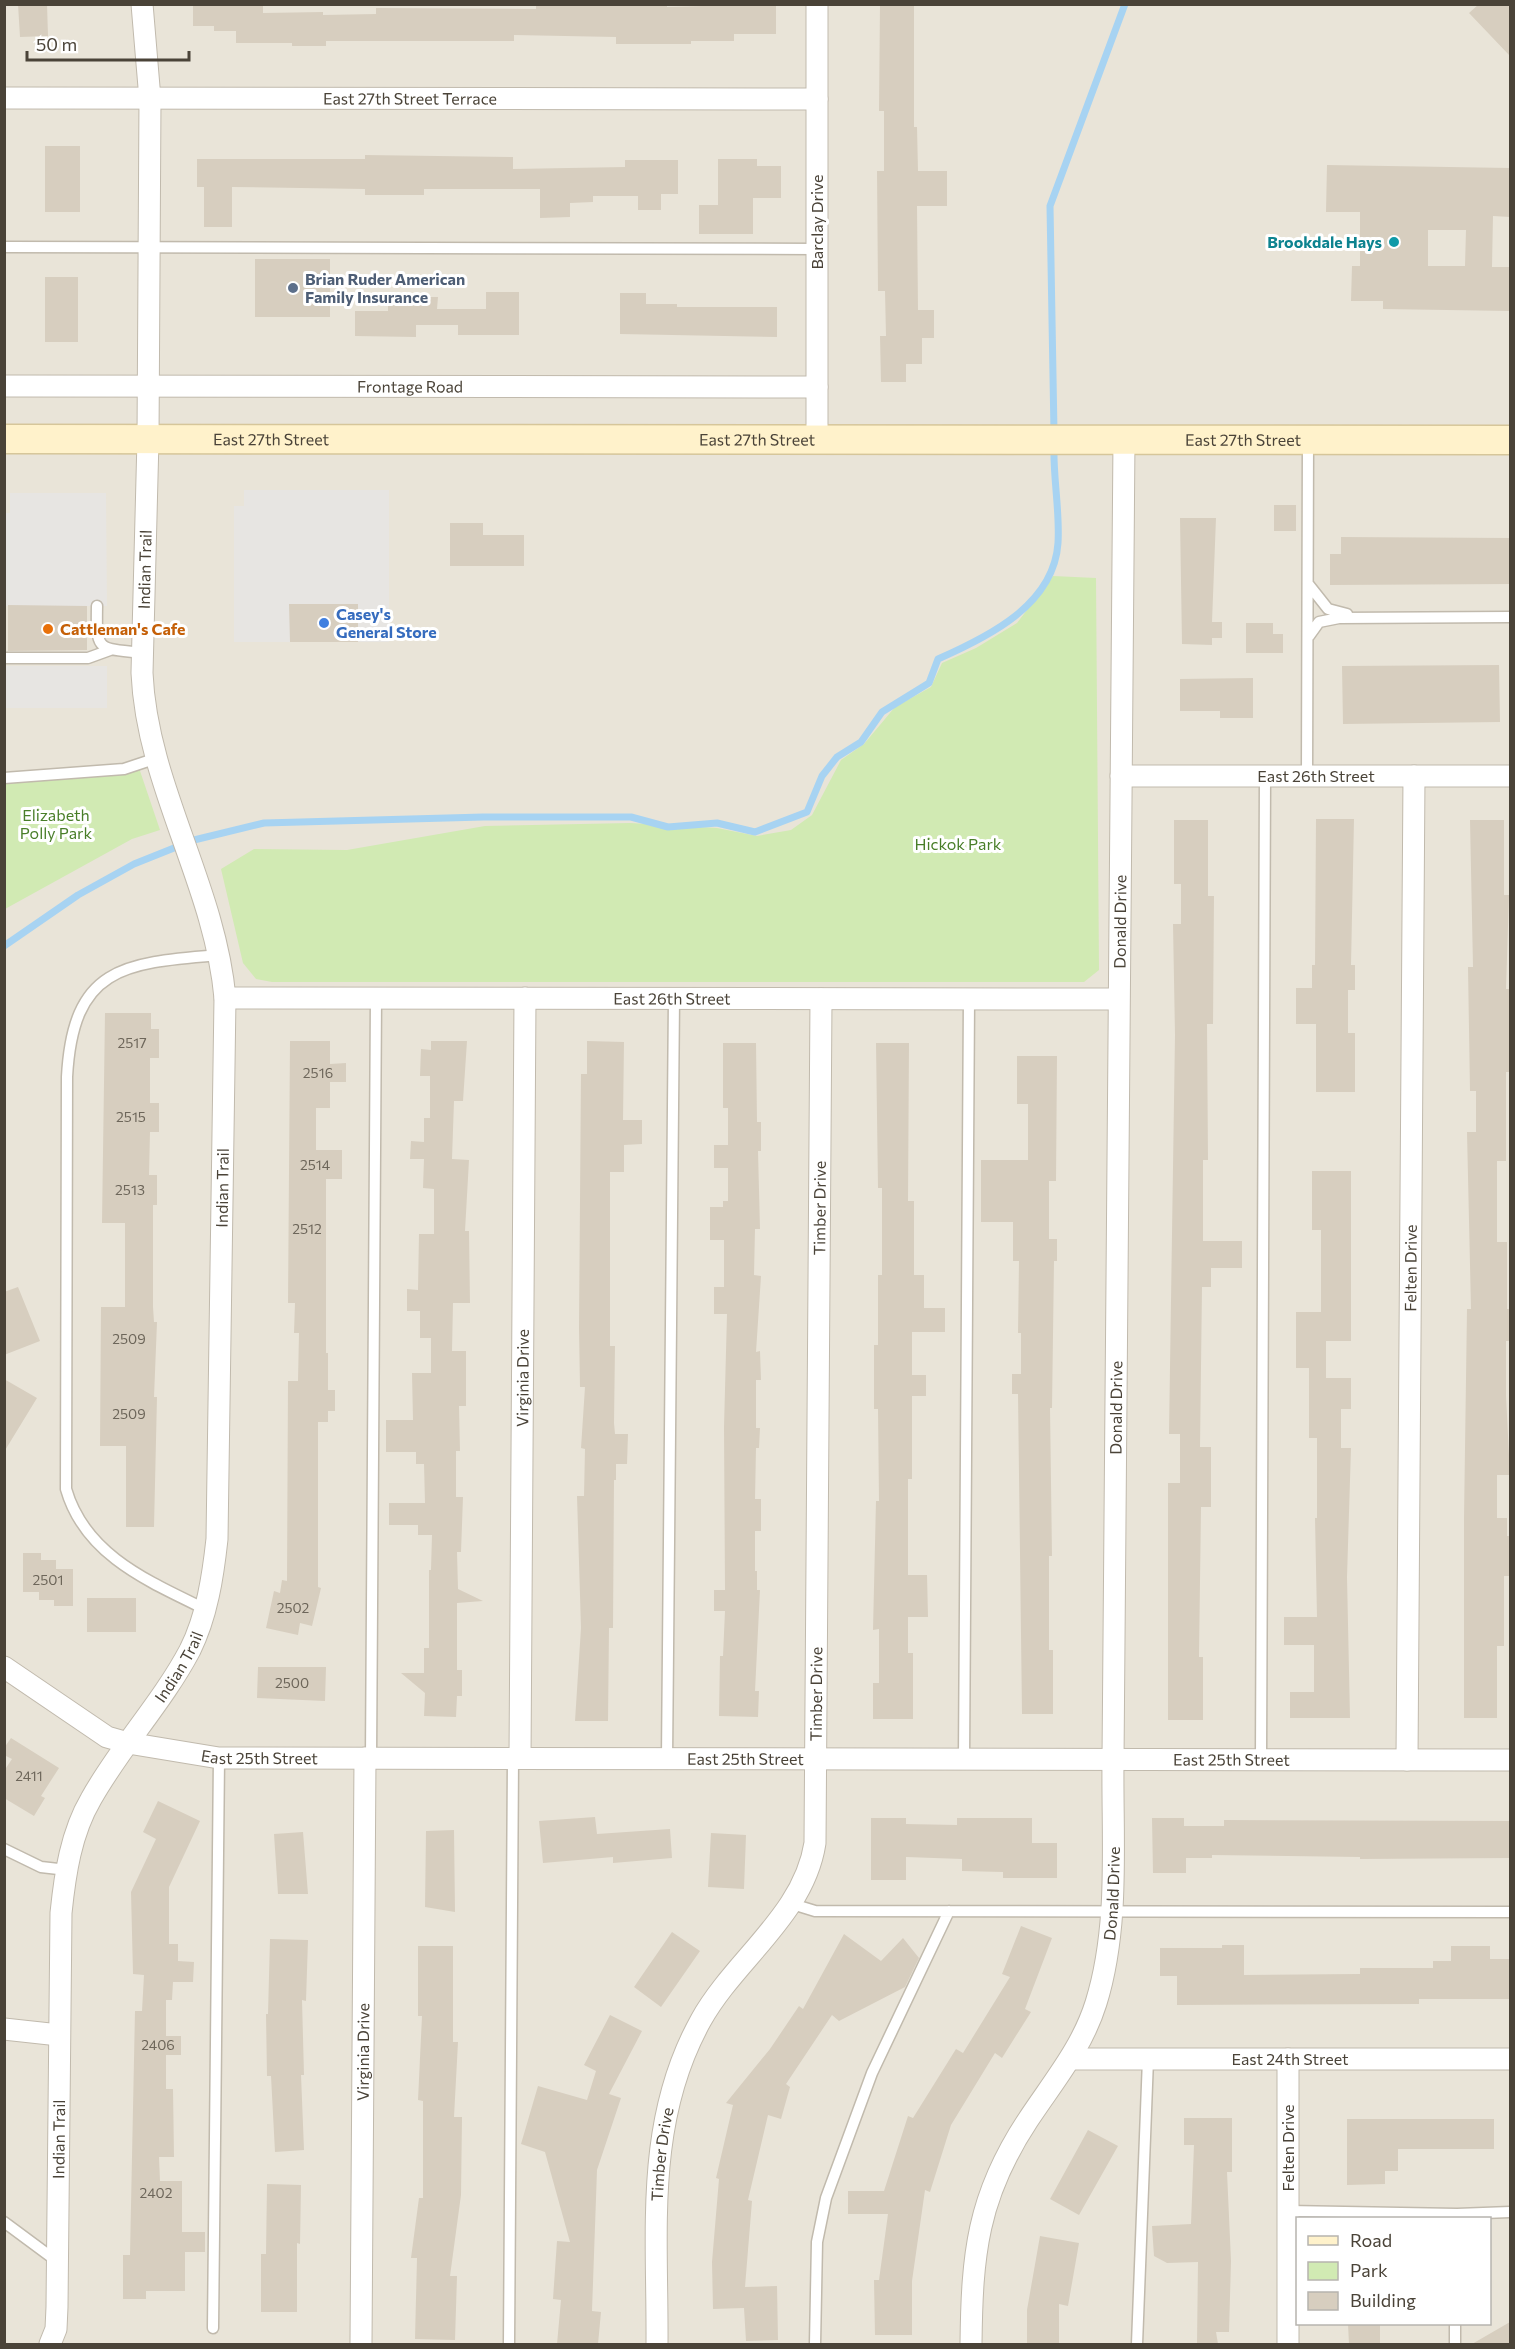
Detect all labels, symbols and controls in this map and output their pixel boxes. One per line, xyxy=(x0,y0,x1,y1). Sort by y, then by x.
scale bar xyxy=(27,24,189,62)
text: 50 m xyxy=(36,33,77,55)
street label: East 27th Street Terrace xyxy=(323,88,497,108)
street label: Barclay Drive xyxy=(807,175,826,269)
place label: Brookdale Hays xyxy=(1267,232,1382,251)
marker: Brookdale Hays xyxy=(1387,235,1401,249)
place label: Brian Ruder American Family Insurance xyxy=(305,269,465,306)
marker: Brian Ruder American Family Insurance xyxy=(286,281,300,295)
street label: Frontage Road xyxy=(357,376,463,396)
street label: East 27th Street xyxy=(213,429,330,448)
street label: East 27th Street xyxy=(699,429,816,449)
street label: East 27th Street xyxy=(1185,430,1302,449)
street label: Indian Trail xyxy=(134,530,155,609)
place label: Casey's General Store xyxy=(336,604,437,641)
marker: Casey's General Store xyxy=(317,616,331,630)
place label: Cattleman's Cafe xyxy=(60,619,186,638)
marker: Cattleman's Cafe xyxy=(41,622,55,636)
street label: East 26th Street xyxy=(1257,766,1375,785)
park label: Elizabeth Polly Park xyxy=(20,805,92,842)
park label: Hickok Park xyxy=(914,834,1002,853)
street label: Donald Drive xyxy=(1110,875,1129,969)
street label: East 26th Street xyxy=(613,988,731,1008)
house number: 2517 xyxy=(117,1034,147,1051)
house number: 2516 xyxy=(303,1064,333,1081)
house number: 2515 xyxy=(116,1108,146,1125)
street label: Indian Trail xyxy=(212,1148,232,1228)
house number: 2514 xyxy=(300,1156,331,1173)
street label: Timber Drive xyxy=(809,1161,829,1255)
house number: 2513 xyxy=(115,1181,145,1198)
house number: 2512 xyxy=(292,1220,322,1237)
street label: Felten Drive xyxy=(1400,1224,1420,1312)
street label: Virginia Drive xyxy=(512,1329,532,1427)
house number: 2509 xyxy=(112,1330,146,1347)
street label: Donald Drive xyxy=(1106,1361,1125,1455)
house number: 2509 xyxy=(112,1405,146,1422)
house number: 2501 xyxy=(33,1571,63,1588)
house number: 2502 xyxy=(277,1599,310,1616)
street label: Indian Trail xyxy=(150,1628,206,1706)
street label: Timber Drive xyxy=(806,1647,825,1741)
house number: 2500 xyxy=(275,1674,309,1691)
street label: East 25th Street xyxy=(200,1745,318,1767)
street label: East 25th Street xyxy=(687,1749,804,1768)
street label: East 25th Street xyxy=(1173,1749,1290,1769)
house number: 2411 xyxy=(15,1767,43,1784)
street label: Donald Drive xyxy=(1099,1847,1123,1942)
street label: Virginia Drive xyxy=(353,2003,372,2101)
house number: 2406 xyxy=(141,2036,175,2053)
street label: East 24th Street xyxy=(1231,2049,1349,2068)
street label: Indian Trail xyxy=(48,2099,68,2179)
street label: Felten Drive xyxy=(1278,2104,1297,2192)
street label: Timber Drive xyxy=(647,2105,677,2202)
house number: 2402 xyxy=(140,2184,173,2201)
legend xyxy=(1296,2217,1491,2325)
text: Road xyxy=(1350,2229,1392,2251)
text: Park xyxy=(1350,2259,1388,2281)
text: Building xyxy=(1350,2289,1416,2311)

